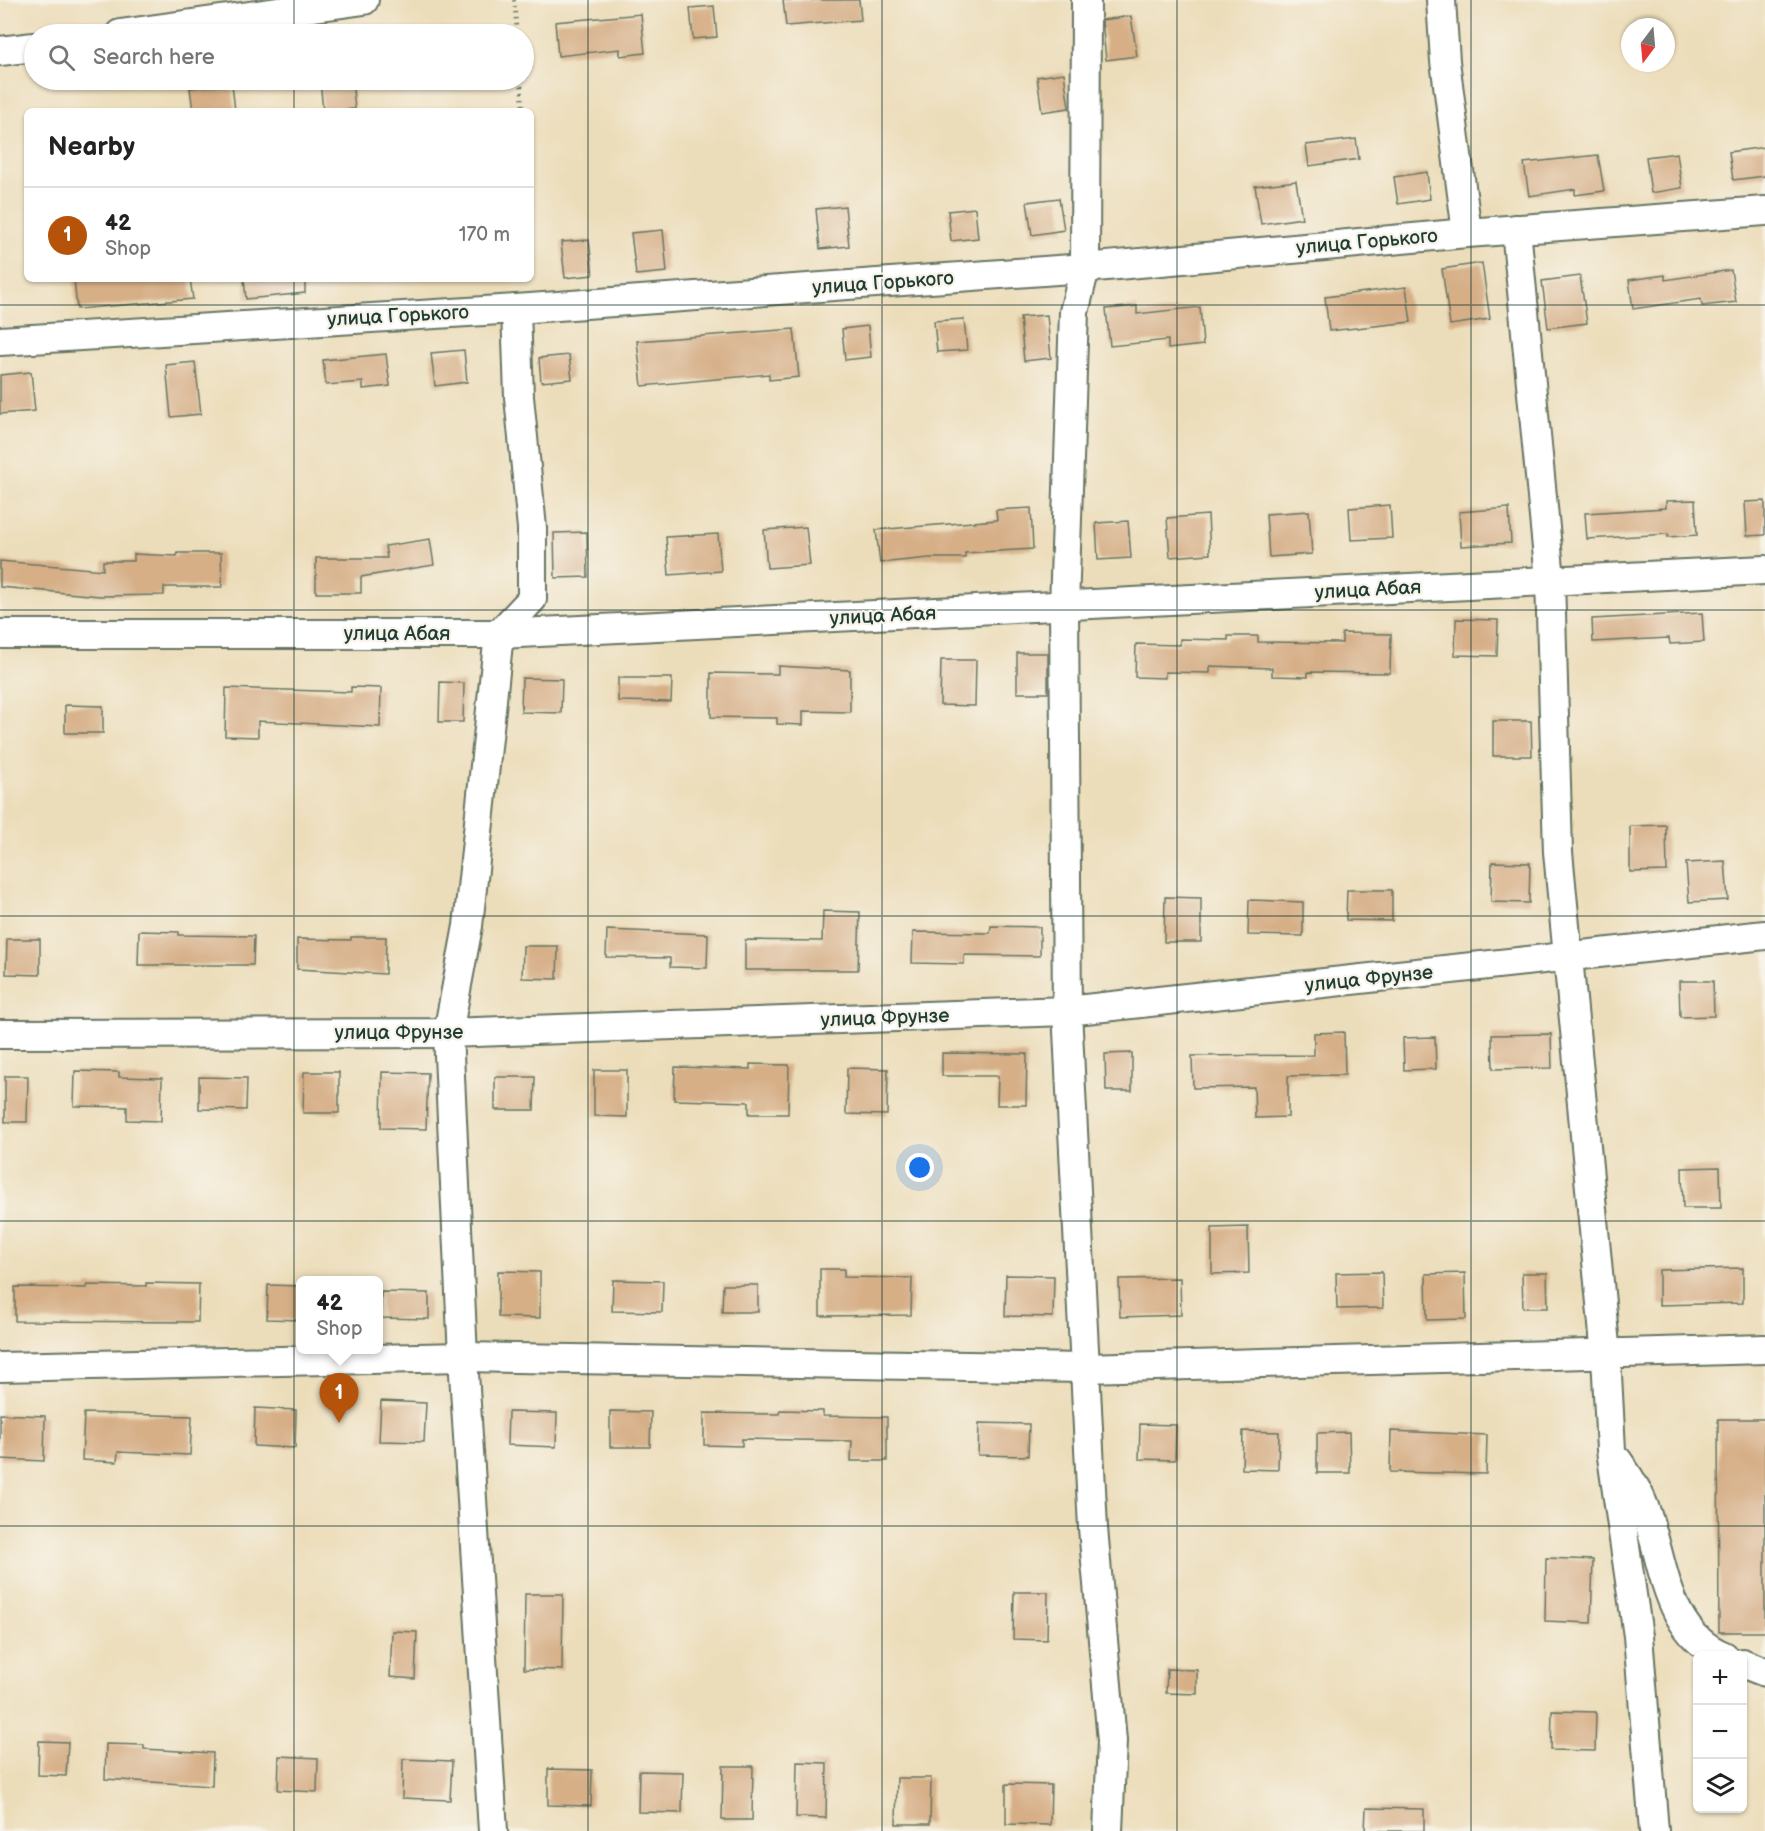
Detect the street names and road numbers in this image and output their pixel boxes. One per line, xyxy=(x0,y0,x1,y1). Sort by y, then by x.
street label: улица Горького xyxy=(1295,224,1439,260)
street label: улица Горького xyxy=(811,266,955,300)
street label: улица Горького xyxy=(327,300,469,332)
street label: улица Абая xyxy=(1314,575,1422,605)
street label: улица Абая xyxy=(829,601,937,631)
street label: улица Абая xyxy=(344,622,450,646)
street label: улица Фрунзе xyxy=(1304,960,1434,998)
street label: улица Фрунзе xyxy=(820,1004,950,1032)
street label: улица Фрунзе xyxy=(335,1021,463,1045)

